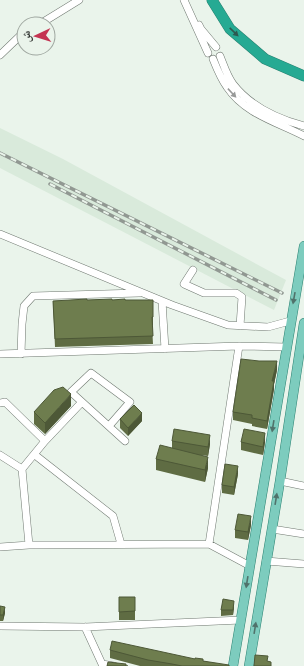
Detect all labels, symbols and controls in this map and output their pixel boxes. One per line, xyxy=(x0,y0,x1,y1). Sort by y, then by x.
north arrow xyxy=(16,16,56,56)
one-way arrow xyxy=(229,27,239,37)
text: ش xyxy=(20,30,34,43)
one-way arrow xyxy=(227,88,237,98)
one-way arrow xyxy=(291,292,297,304)
one-way arrow xyxy=(270,420,276,432)
one-way arrow xyxy=(274,493,280,505)
one-way arrow xyxy=(244,576,250,588)
one-way arrow xyxy=(252,621,258,634)

